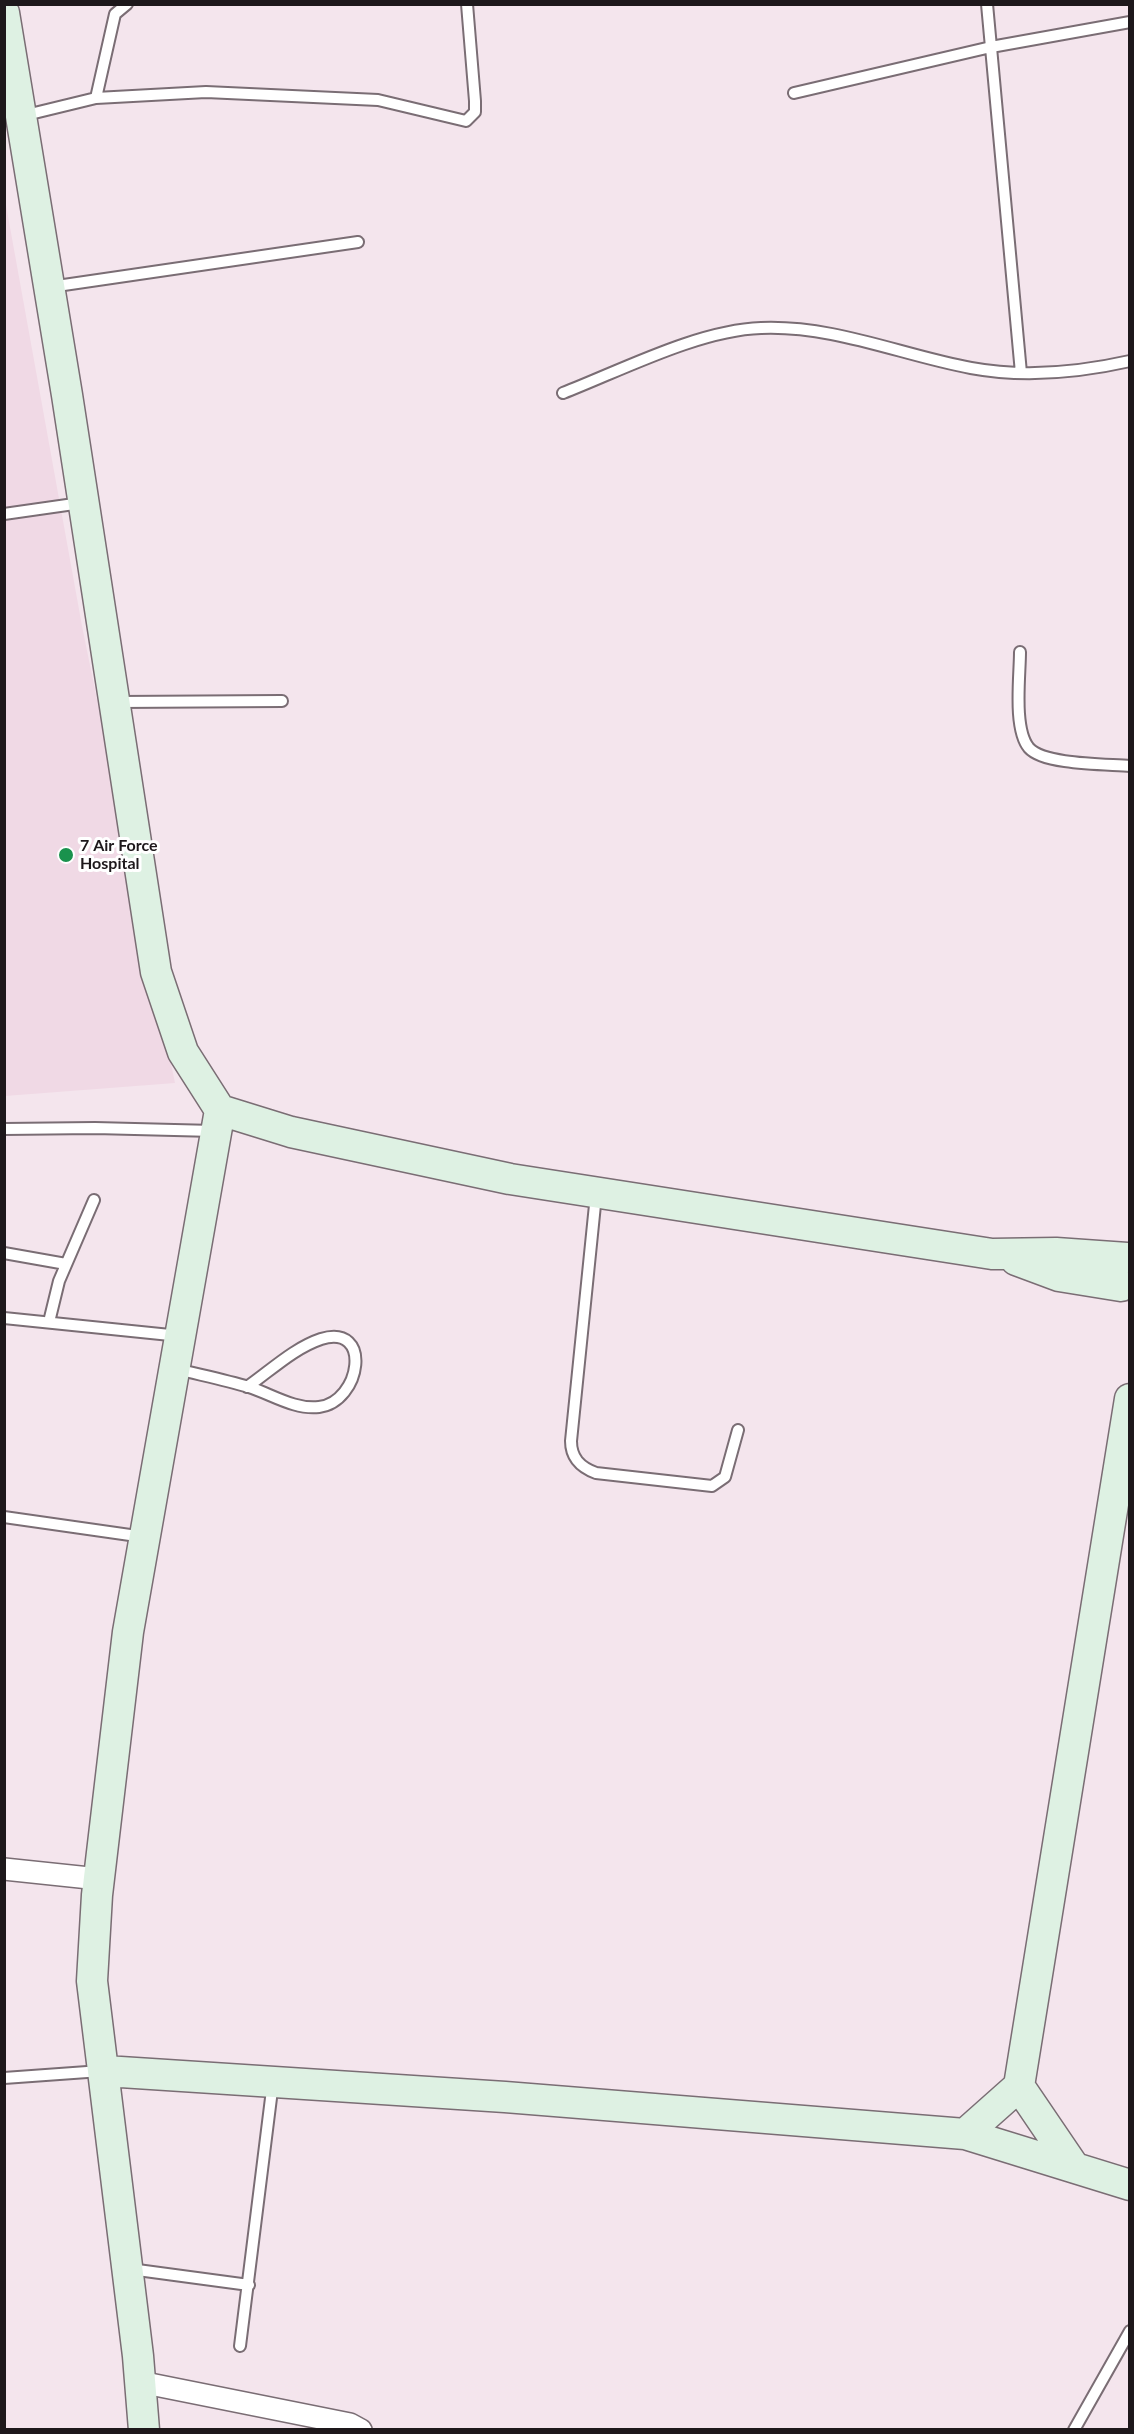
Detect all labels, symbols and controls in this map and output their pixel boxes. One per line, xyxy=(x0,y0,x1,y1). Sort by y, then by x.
place label: 7 Air Force Hospital xyxy=(80,836,158,874)
marker: 7 Air Force Hospital xyxy=(57,846,75,864)

